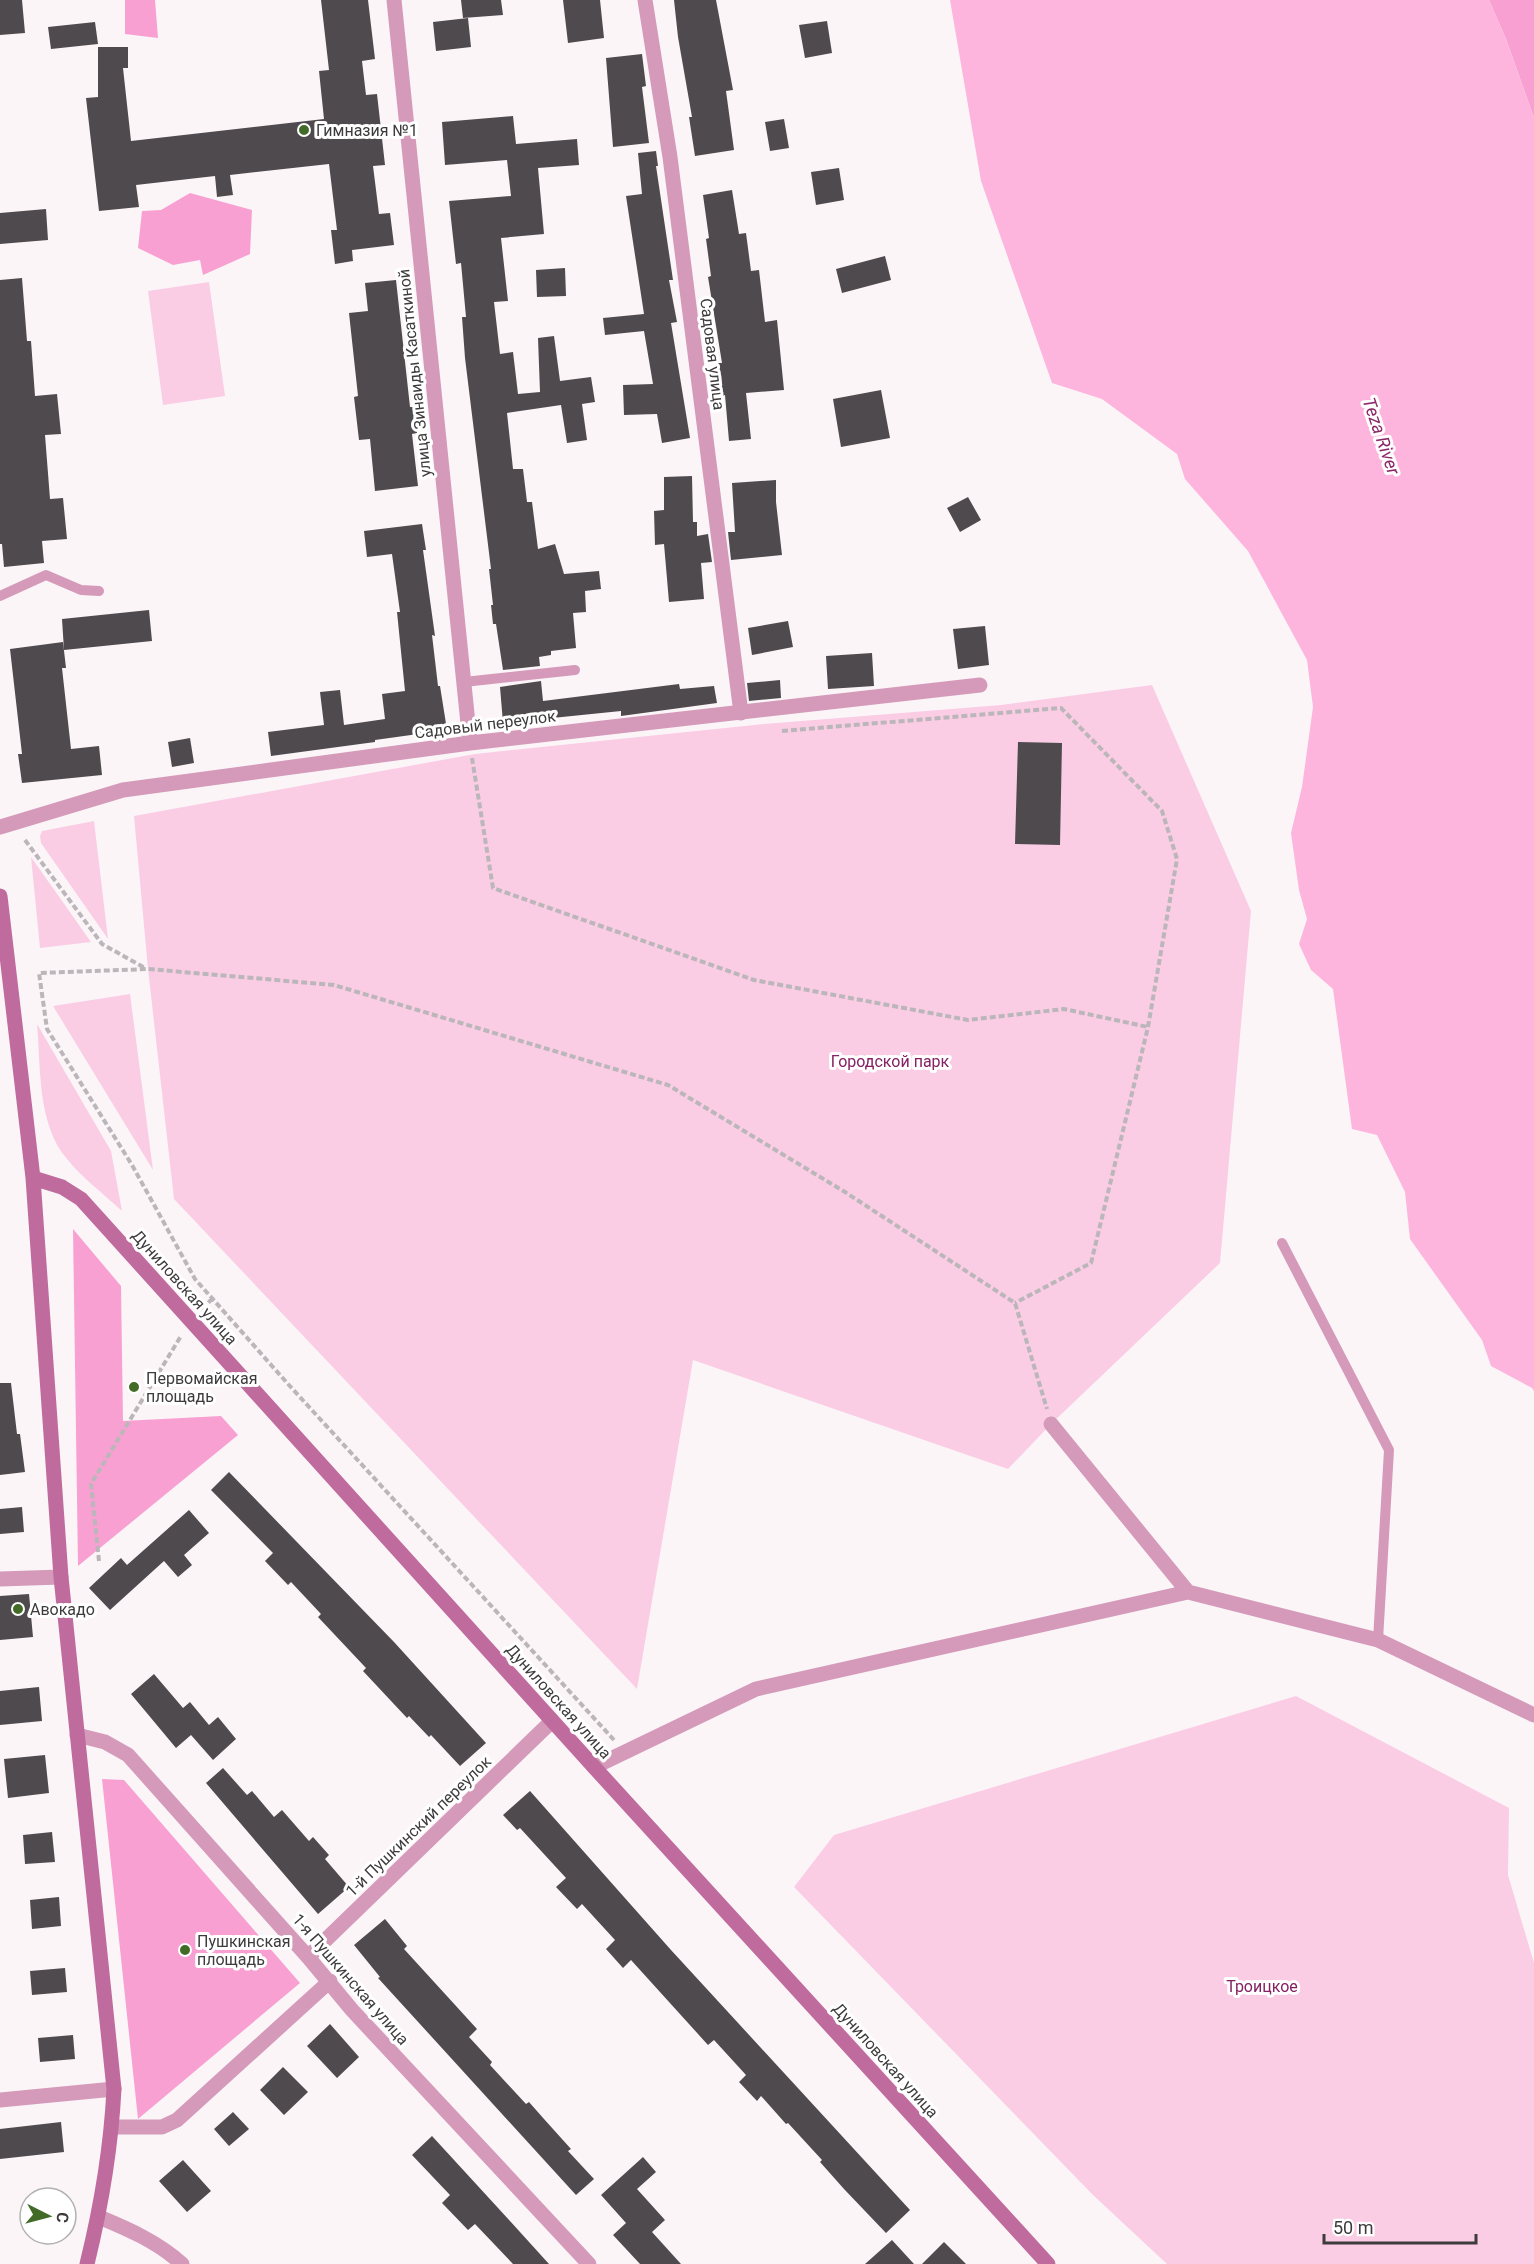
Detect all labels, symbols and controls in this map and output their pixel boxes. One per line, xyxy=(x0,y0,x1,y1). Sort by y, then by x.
place label: Гимназия №1 xyxy=(316,121,418,140)
marker: Гимназия №1 xyxy=(297,123,311,137)
street label: улица Зинаиды Касаткиной xyxy=(394,268,435,478)
street label: Садовая улица xyxy=(696,297,729,411)
water label: Teza River xyxy=(1359,395,1405,478)
street label: Садовый переулок xyxy=(413,706,557,743)
park label: Городской парк xyxy=(831,1052,950,1071)
street label: Дуниловская улица xyxy=(128,1226,241,1349)
place label: Первомайская площадь xyxy=(146,1369,257,1406)
marker: Первомайская площадь xyxy=(127,1380,141,1394)
place label: Авокадо xyxy=(30,1600,95,1619)
marker: Авокадо xyxy=(11,1602,25,1616)
street label: Дуниловская улица xyxy=(502,1640,615,1763)
street label: 1-й Пушкинский переулок xyxy=(342,1752,495,1901)
street label: 1-я Пушкинская улица xyxy=(288,1910,413,2049)
place label: Пушкинская площадь xyxy=(197,1932,291,1969)
marker: Пушкинская площадь xyxy=(178,1943,192,1957)
park label: Троицкое xyxy=(1226,1977,1298,1996)
street label: Дуниловская улица xyxy=(829,1999,942,2122)
north arrow xyxy=(18,2186,78,2246)
scale bar xyxy=(1324,2207,1476,2245)
text: С xyxy=(52,2211,72,2224)
text: 50 m xyxy=(1333,2217,1373,2238)

